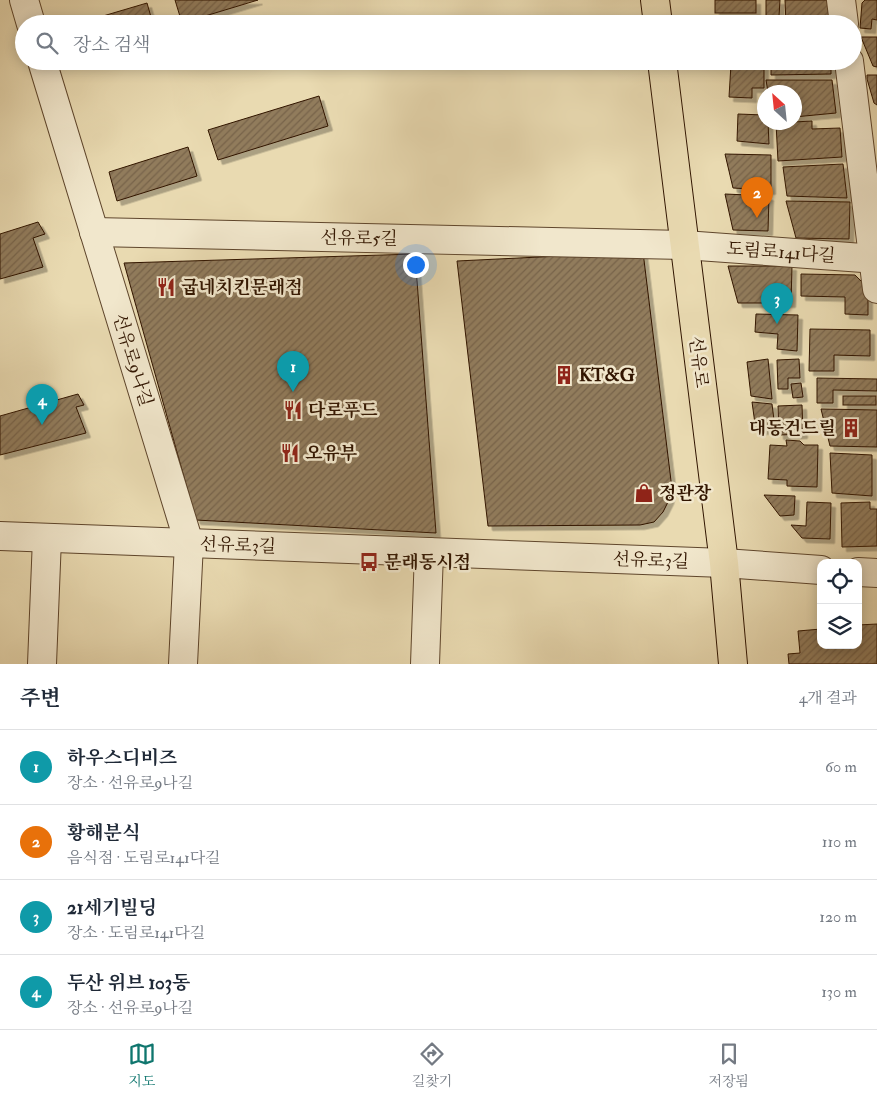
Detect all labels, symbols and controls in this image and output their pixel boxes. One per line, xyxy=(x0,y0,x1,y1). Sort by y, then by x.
search box xyxy=(15,15,862,70)
icon: search xyxy=(33,29,61,57)
text: 장소 검색 xyxy=(73,33,150,57)
north arrow xyxy=(757,85,802,130)
pin: 2 xyxy=(741,177,773,218)
street label: 선유로5길 xyxy=(320,226,398,251)
street label: 도림로141다길 xyxy=(726,237,836,268)
your location xyxy=(403,252,429,278)
restaurant icon: 굽네치킨문래점 xyxy=(155,276,177,298)
place label: 굽네치킨문래점 xyxy=(181,276,303,299)
pin: 3 xyxy=(761,283,793,324)
street label: 선유로9나길 xyxy=(107,311,158,409)
street label: 선유로 xyxy=(684,335,713,389)
pin: 1 xyxy=(277,351,309,392)
building icon: KT&G xyxy=(553,364,575,386)
place label: KT&G xyxy=(579,364,635,387)
pin: 4 xyxy=(26,384,58,425)
restaurant icon: 다로푸드 xyxy=(282,399,304,421)
place label: 다로푸드 xyxy=(308,399,378,422)
place label: 대동건드릴 xyxy=(749,417,836,440)
building icon: 대동건드릴 xyxy=(840,417,862,439)
restaurant icon: 오유부 xyxy=(279,442,301,464)
place label: 오유부 xyxy=(305,442,358,465)
shop icon: 정관장 xyxy=(633,482,655,504)
place label: 정관장 xyxy=(659,482,712,505)
street label: 선유로3길 xyxy=(199,533,277,558)
street label: 선유로3길 xyxy=(612,548,690,573)
bus stop icon: 문래동시점 xyxy=(358,551,380,573)
place label: 문래동시점 xyxy=(384,551,471,574)
map controls xyxy=(817,559,862,649)
button: locate xyxy=(817,559,862,604)
button: layers xyxy=(817,604,862,649)
text: 주변 xyxy=(20,685,61,712)
text: 4개 결과 xyxy=(799,688,857,708)
text: 하우스디비즈 xyxy=(67,746,177,770)
text: 1 xyxy=(33,757,39,777)
text: 60 m xyxy=(825,757,857,777)
text: 장소 · 선유로9나길 xyxy=(67,773,193,793)
text: 황해분식 xyxy=(67,821,140,845)
text: 2 xyxy=(32,832,40,852)
text: 110 m xyxy=(822,832,857,852)
text: 음식점 · 도림로141다길 xyxy=(67,848,221,868)
text: 21세기빌딩 xyxy=(67,896,157,920)
text: 3 xyxy=(33,907,39,927)
text: 120 m xyxy=(819,907,857,927)
text: 장소 · 도림로141다길 xyxy=(67,923,205,943)
text: 두산 위브 103동 xyxy=(67,971,190,995)
text: 4 xyxy=(32,982,40,1002)
text: 130 m xyxy=(821,982,857,1002)
text: 장소 · 선유로9나길 xyxy=(67,998,193,1018)
tab: 지도 xyxy=(128,1040,156,1090)
tab: 길찾기 xyxy=(412,1040,452,1090)
tab: 저장됨 xyxy=(708,1040,749,1090)

